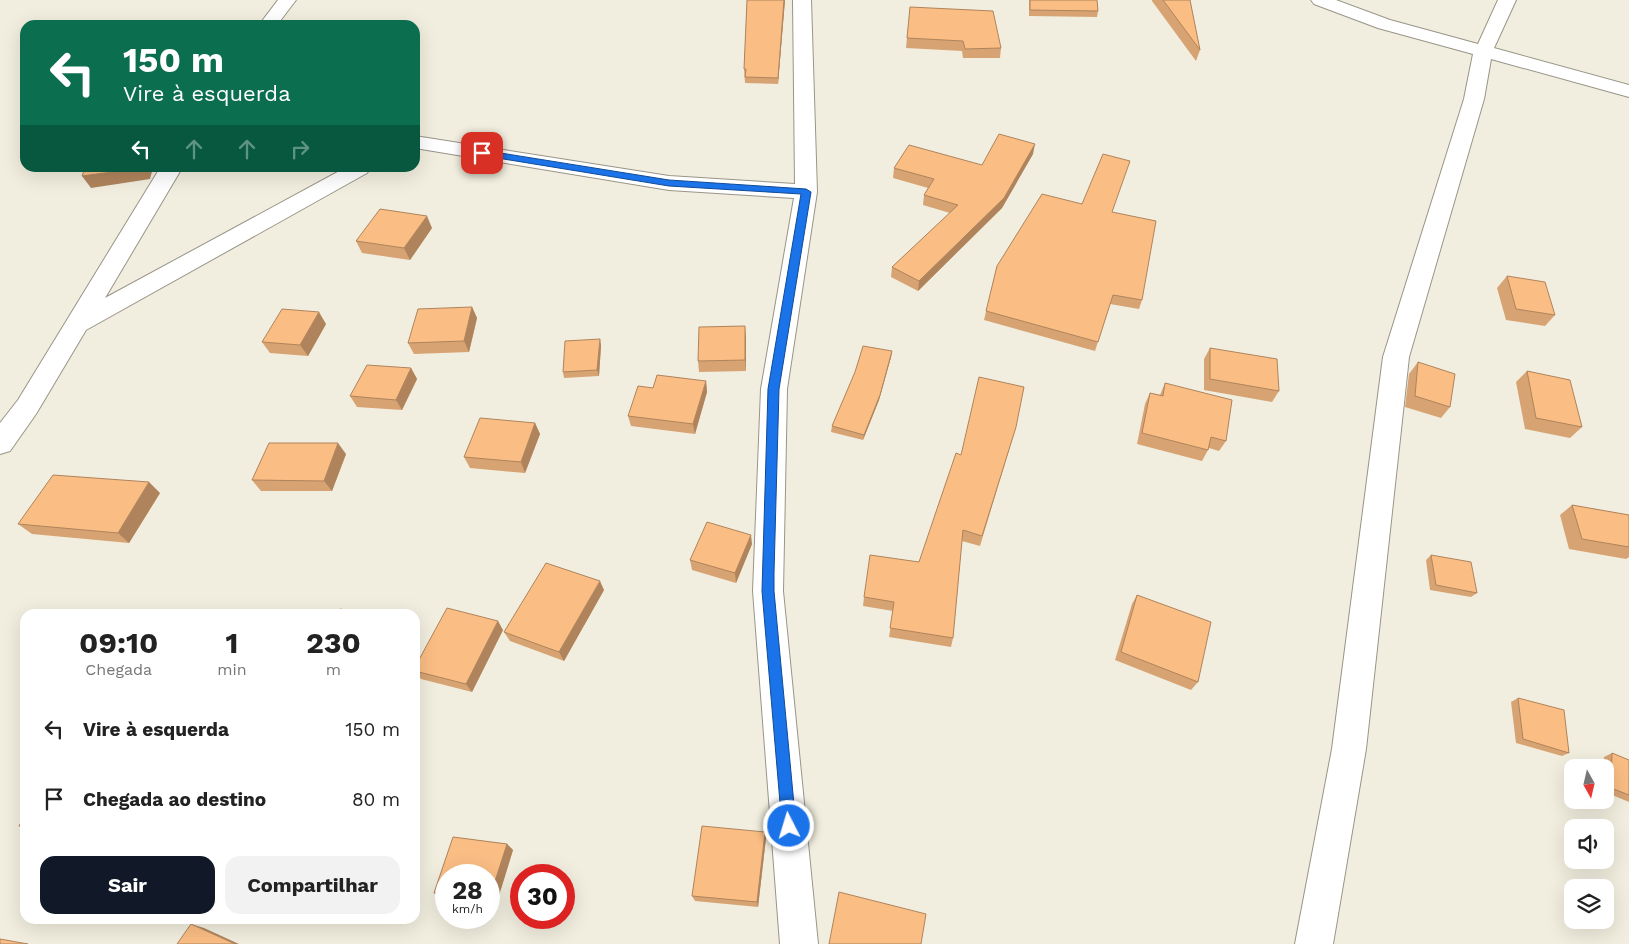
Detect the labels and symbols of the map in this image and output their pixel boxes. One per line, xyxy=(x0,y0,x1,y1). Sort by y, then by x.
pin xyxy=(461,132,503,174)
north arrow xyxy=(1564,759,1614,809)
position arrow xyxy=(762,799,814,851)
speed limit sign: 30 xyxy=(510,864,575,929)

